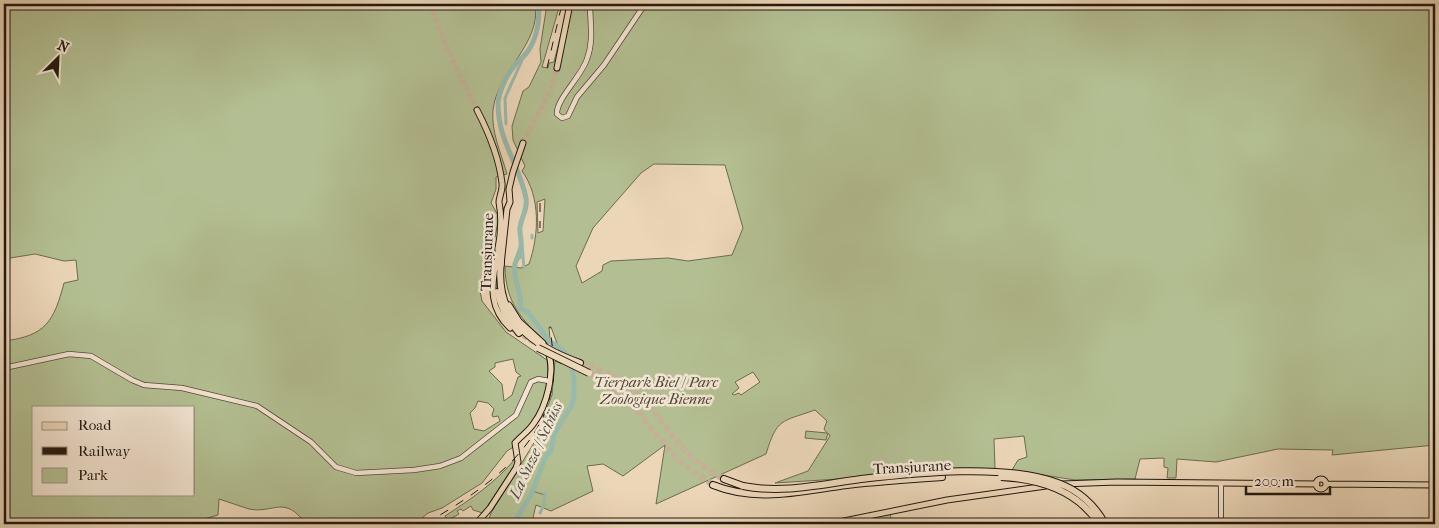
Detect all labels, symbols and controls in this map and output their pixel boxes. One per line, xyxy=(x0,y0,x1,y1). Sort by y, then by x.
north arrow xyxy=(32,32,82,82)
text: N xyxy=(55,37,72,57)
street label: Transjurane xyxy=(477,212,497,291)
park label: Tierpark Biel / Parc Zoologique Bienne xyxy=(594,373,719,408)
water label: La Suze / Schüss xyxy=(504,397,567,503)
legend xyxy=(32,406,195,496)
text: Road xyxy=(78,416,112,434)
text: Railway xyxy=(78,442,131,460)
street label: Transjurane xyxy=(872,456,952,478)
scale bar xyxy=(1246,463,1330,495)
text: Park xyxy=(78,466,108,484)
text: 200 m xyxy=(1254,472,1294,490)

